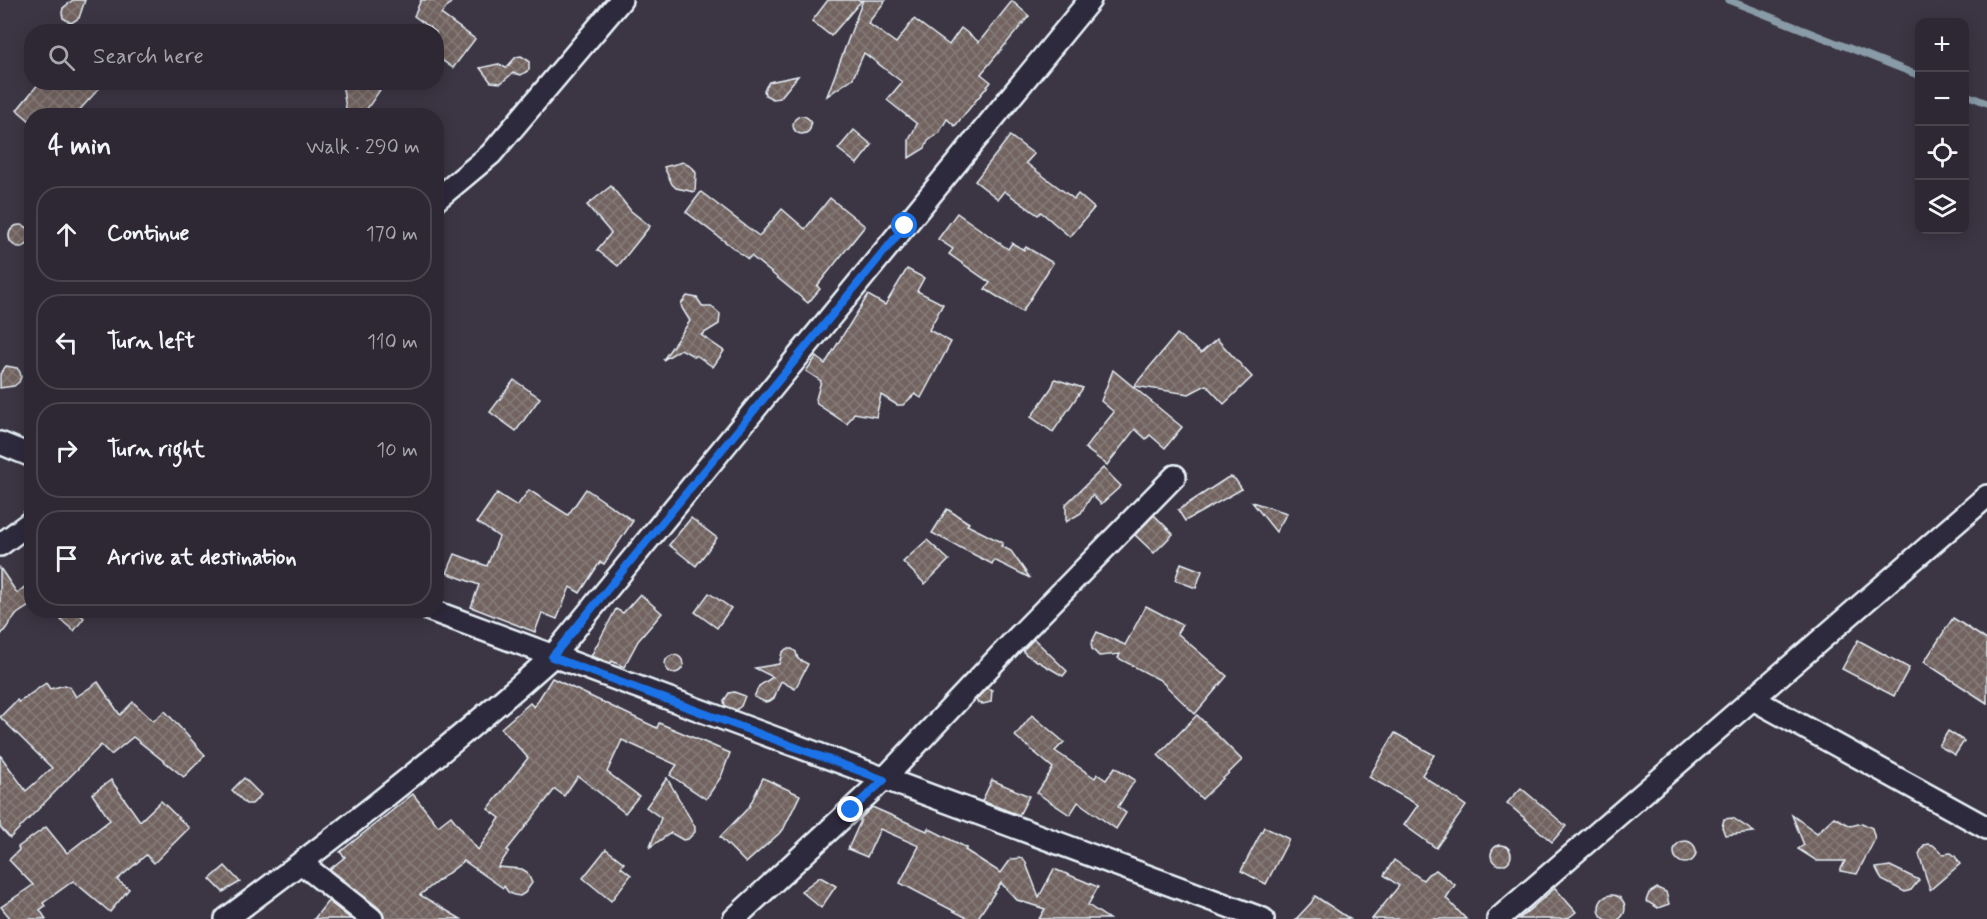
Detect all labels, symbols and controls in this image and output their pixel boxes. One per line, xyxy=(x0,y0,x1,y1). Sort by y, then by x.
map controls xyxy=(1915,18,1969,234)
button: + xyxy=(1915,18,1969,72)
search box xyxy=(24,24,444,90)
icon: search xyxy=(45,41,78,74)
text: Search here xyxy=(93,43,204,71)
button: − xyxy=(1915,72,1969,126)
button: locate xyxy=(1915,126,1969,180)
text: 4 min xyxy=(48,130,111,164)
text: Walk · 290 m xyxy=(306,134,420,161)
button: layers xyxy=(1915,180,1969,234)
route start xyxy=(891,212,917,238)
icon: ahead xyxy=(50,218,83,251)
text: Continue xyxy=(107,220,189,248)
text: 170 m xyxy=(366,221,418,248)
icon: left xyxy=(50,326,83,359)
text: Turn left xyxy=(107,328,195,356)
text: 110 m xyxy=(367,329,418,356)
icon: right xyxy=(50,434,83,467)
text: Turn right xyxy=(107,436,205,464)
text: 10 m xyxy=(376,437,418,464)
icon: arrive xyxy=(50,542,83,575)
text: Arrive at destination xyxy=(107,544,297,572)
route end xyxy=(837,796,863,822)

